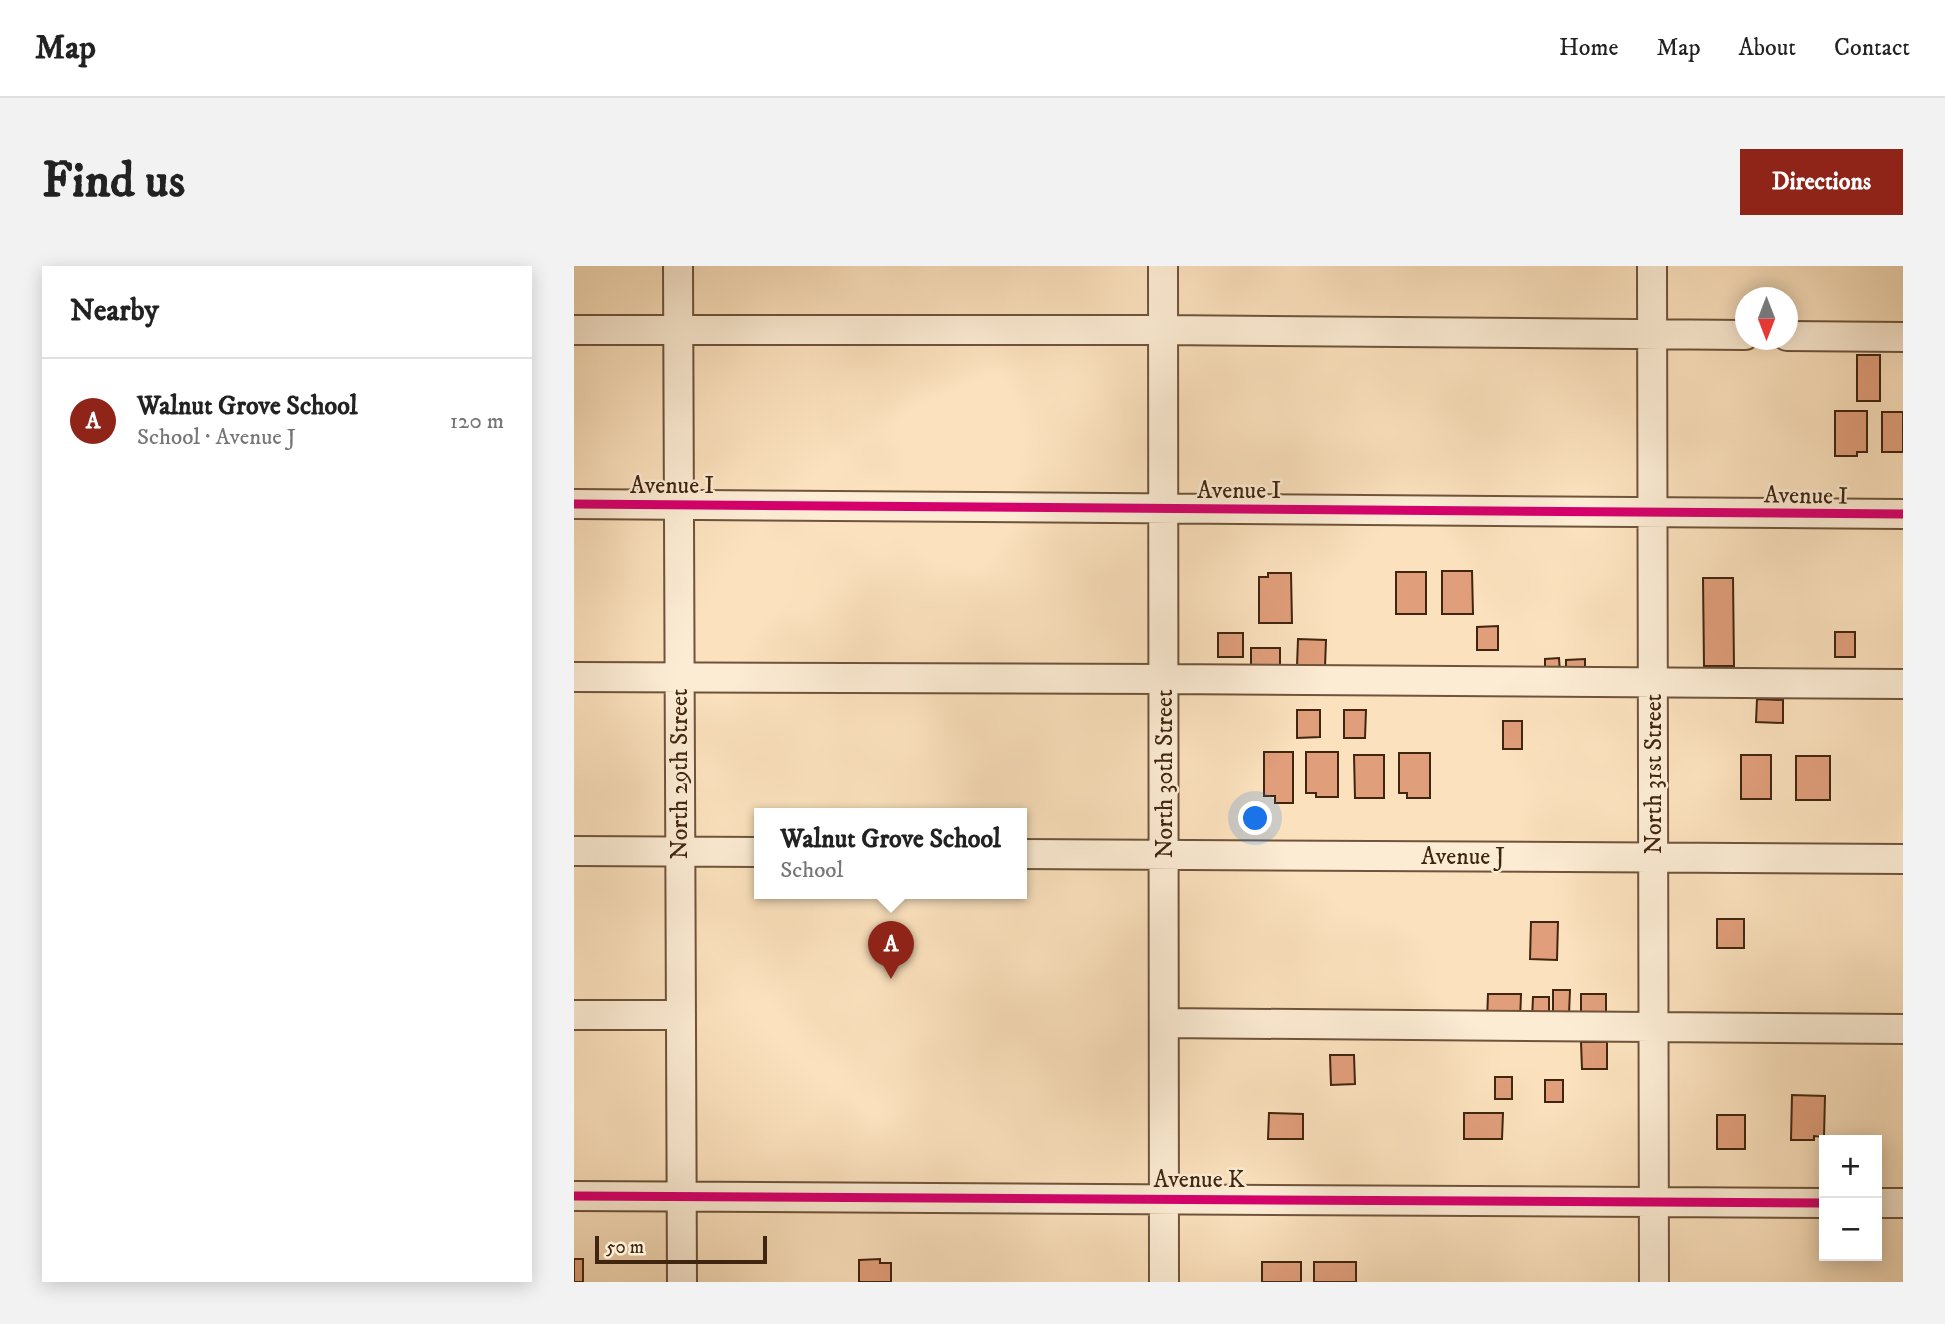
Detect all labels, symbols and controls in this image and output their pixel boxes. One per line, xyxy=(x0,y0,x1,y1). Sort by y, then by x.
text: Map xyxy=(35,28,96,69)
text: Home xyxy=(1559,33,1618,63)
text: Map xyxy=(1656,33,1701,63)
text: About xyxy=(1739,33,1796,63)
text: Contact xyxy=(1834,33,1910,63)
button: Directions xyxy=(1740,149,1903,215)
text: Find us xyxy=(42,151,185,213)
north arrow xyxy=(1735,287,1798,350)
text: Nearby xyxy=(70,293,159,330)
text: Walnut Grove School xyxy=(137,390,358,423)
text: A xyxy=(86,407,100,436)
text: 120 m xyxy=(450,407,504,436)
text: School · Avenue J xyxy=(137,423,296,452)
street label: Avenue I xyxy=(630,471,714,501)
street label: Avenue I xyxy=(1197,476,1281,506)
street label: Avenue I xyxy=(1764,480,1848,512)
street label: North 29th Street xyxy=(665,688,695,860)
street label: North 30th Street xyxy=(1150,689,1180,859)
street label: North 31st Street xyxy=(1639,693,1669,854)
your location xyxy=(1238,801,1272,835)
popup xyxy=(754,808,1027,899)
text: Walnut Grove School xyxy=(780,823,1001,856)
street label: Avenue J xyxy=(1421,842,1505,872)
text: School xyxy=(780,856,843,885)
pin: A xyxy=(868,921,914,979)
map controls xyxy=(1819,1135,1882,1261)
button: + xyxy=(1819,1135,1882,1198)
street label: Avenue K xyxy=(1153,1165,1245,1195)
button: − xyxy=(1819,1198,1882,1261)
scale bar xyxy=(595,1233,766,1265)
text: 50 m xyxy=(606,1236,644,1259)

